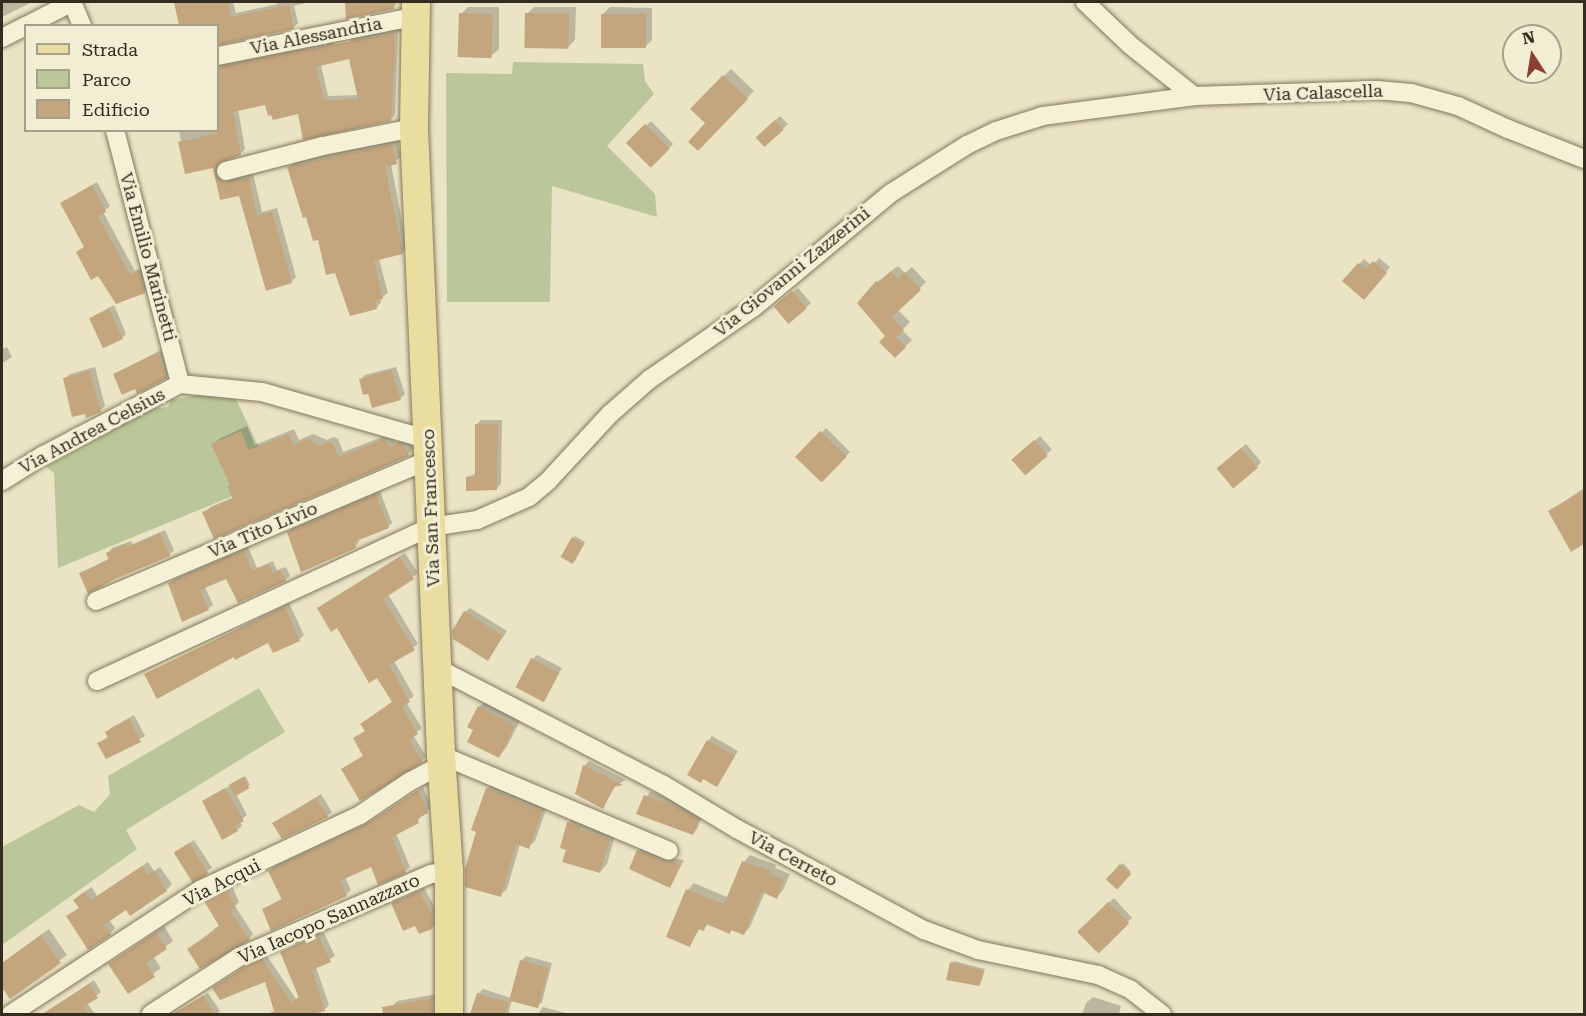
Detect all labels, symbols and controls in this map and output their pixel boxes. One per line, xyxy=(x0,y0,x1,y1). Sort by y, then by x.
street label: Via Alessandria xyxy=(248,13,384,59)
legend xyxy=(24,24,219,132)
north arrow xyxy=(1502,24,1562,84)
text: N xyxy=(1521,27,1537,48)
text: Strada xyxy=(82,39,138,60)
text: Parco xyxy=(82,69,131,90)
street label: Via Calascella xyxy=(1263,80,1383,106)
text: Edificio xyxy=(82,99,150,120)
street label: Via Emilio Marinetti xyxy=(115,170,181,344)
street label: Via Giovanni Zazzerini xyxy=(709,202,875,342)
street label: Via Andrea Celsius xyxy=(15,383,169,479)
street label: Via San Francesco xyxy=(417,428,445,588)
street label: Via Tito Livio xyxy=(205,497,321,563)
street label: Via Cerreto xyxy=(745,827,841,891)
street label: Via Acqui xyxy=(180,854,264,912)
street label: Via Iacopo Sannazzaro xyxy=(235,869,423,969)

